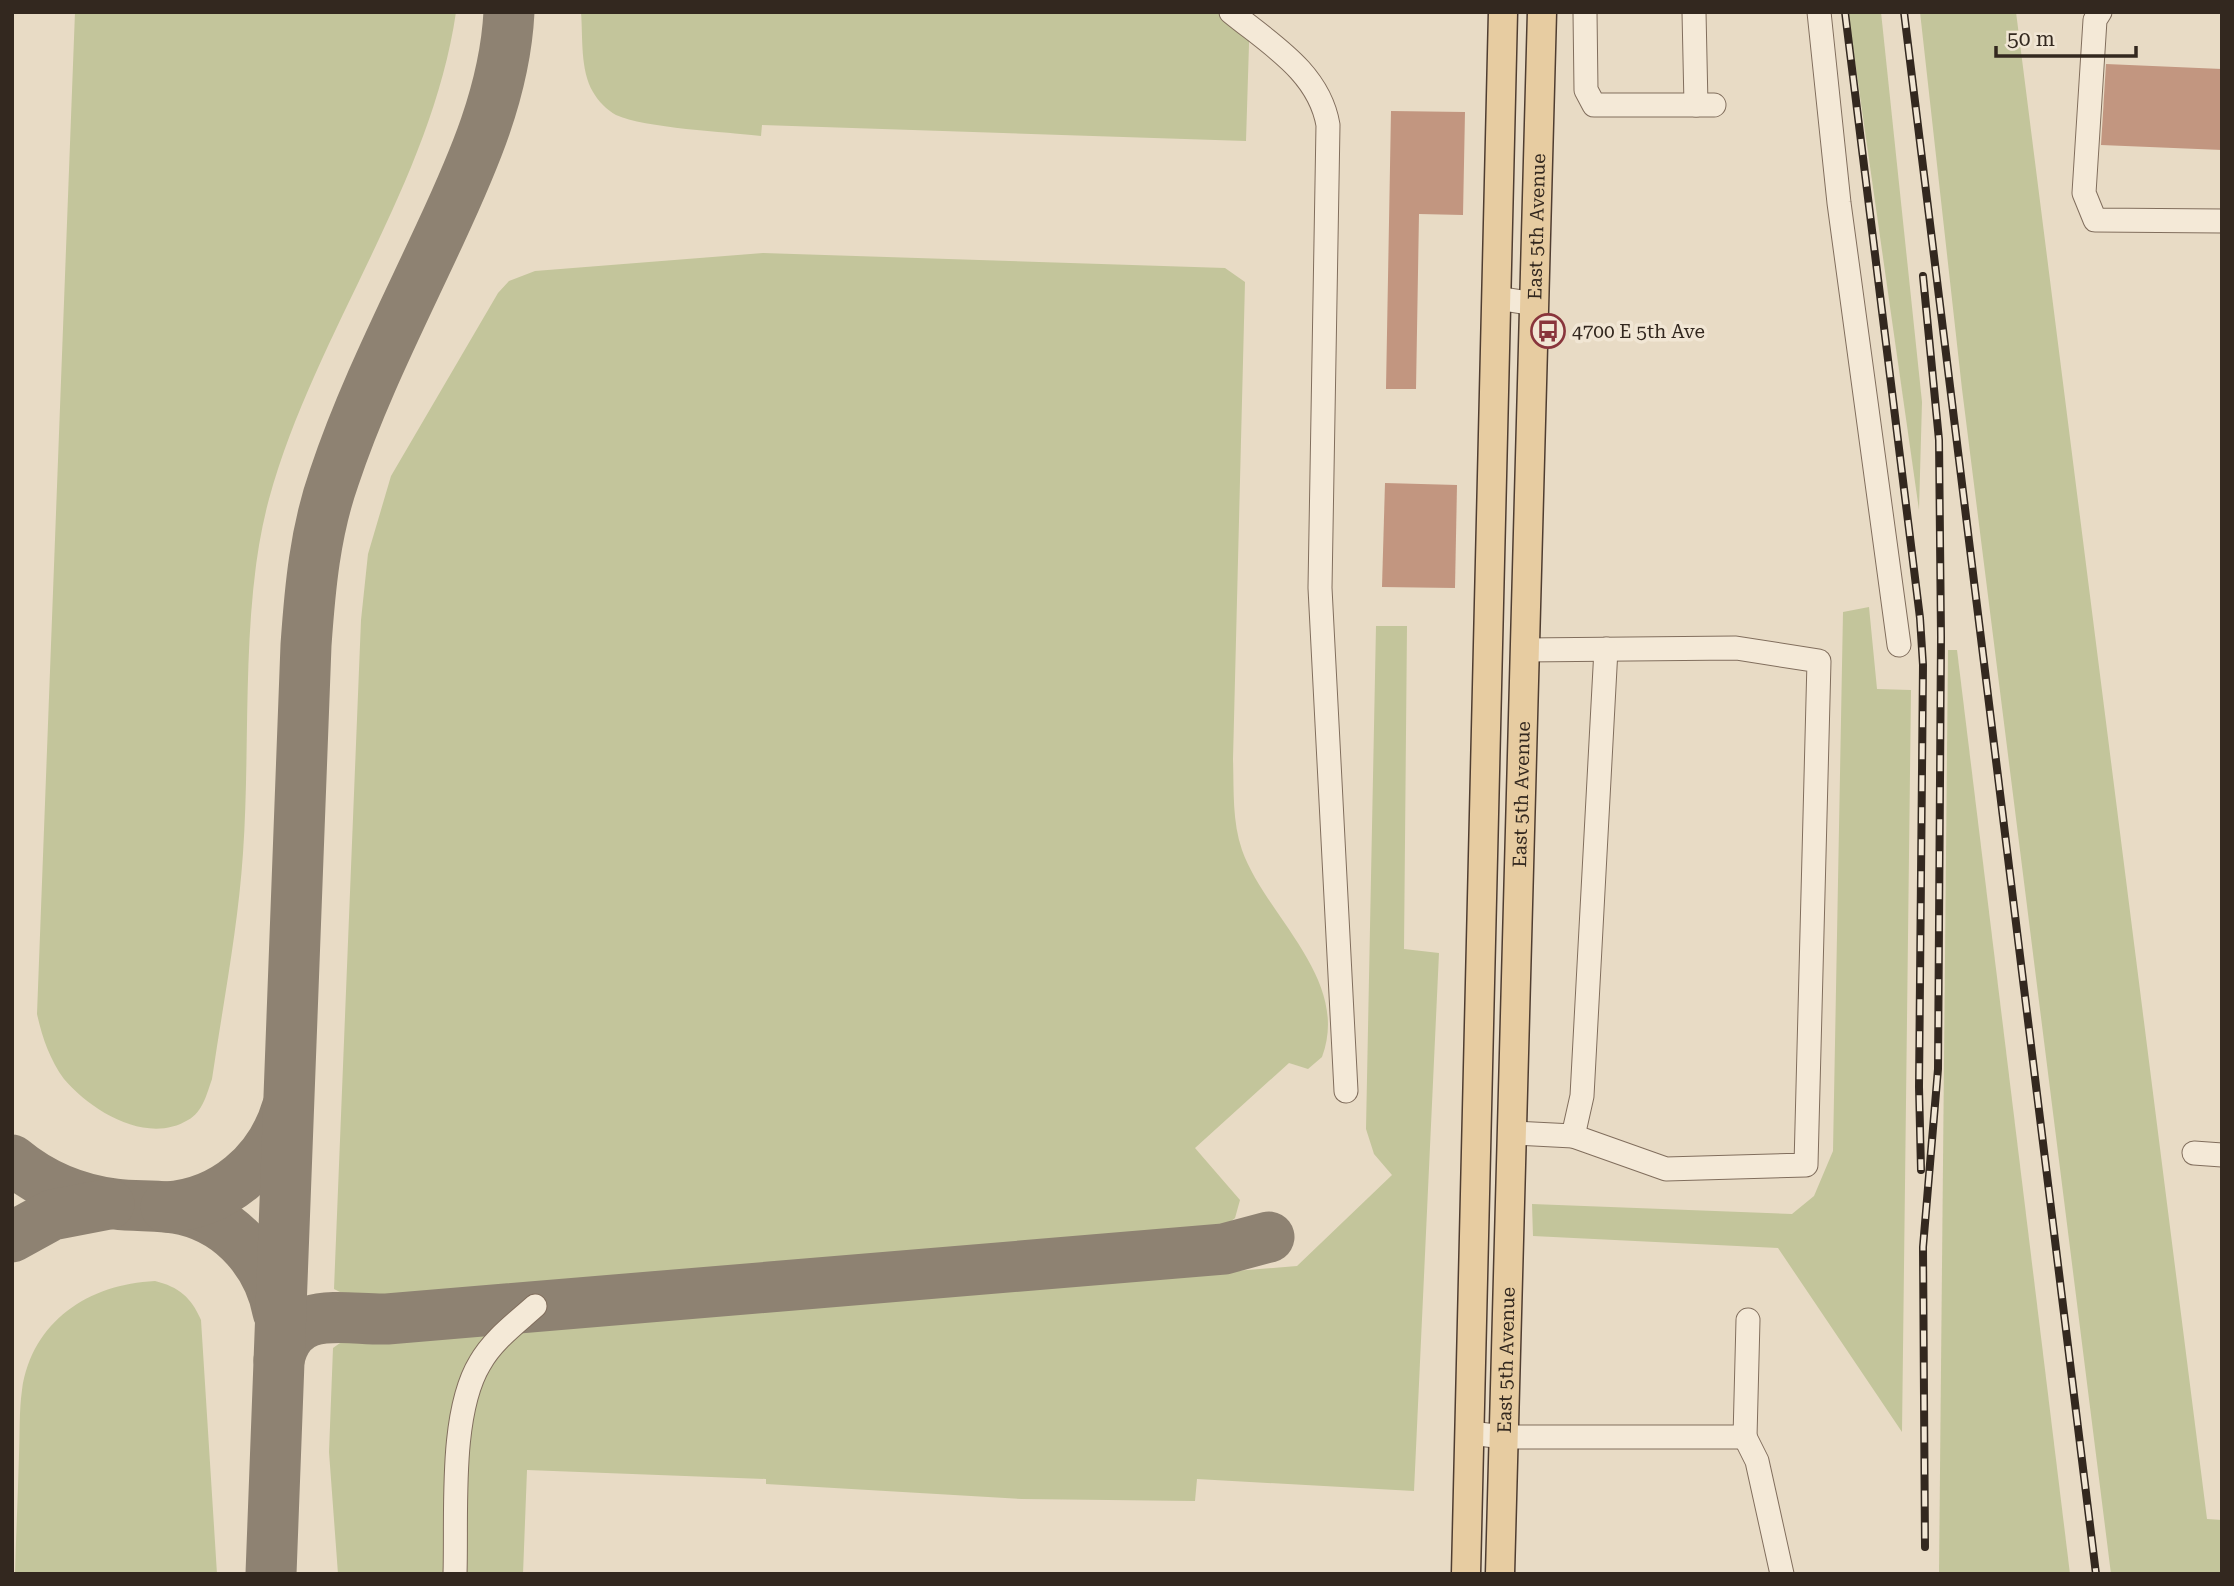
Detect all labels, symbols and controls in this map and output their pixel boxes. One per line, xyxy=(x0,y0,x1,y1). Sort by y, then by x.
scale bar xyxy=(1996,14,2136,58)
text: 50 m xyxy=(2007,27,2055,51)
street label: East 5th Avenue xyxy=(1523,153,1550,300)
bus stop icon: 4700 E 5th Ave xyxy=(1529,312,1567,350)
place label: 4700 E 5th Ave xyxy=(1572,320,1705,343)
street label: East 5th Avenue xyxy=(1508,721,1535,868)
street label: East 5th Avenue xyxy=(1493,1287,1520,1434)

